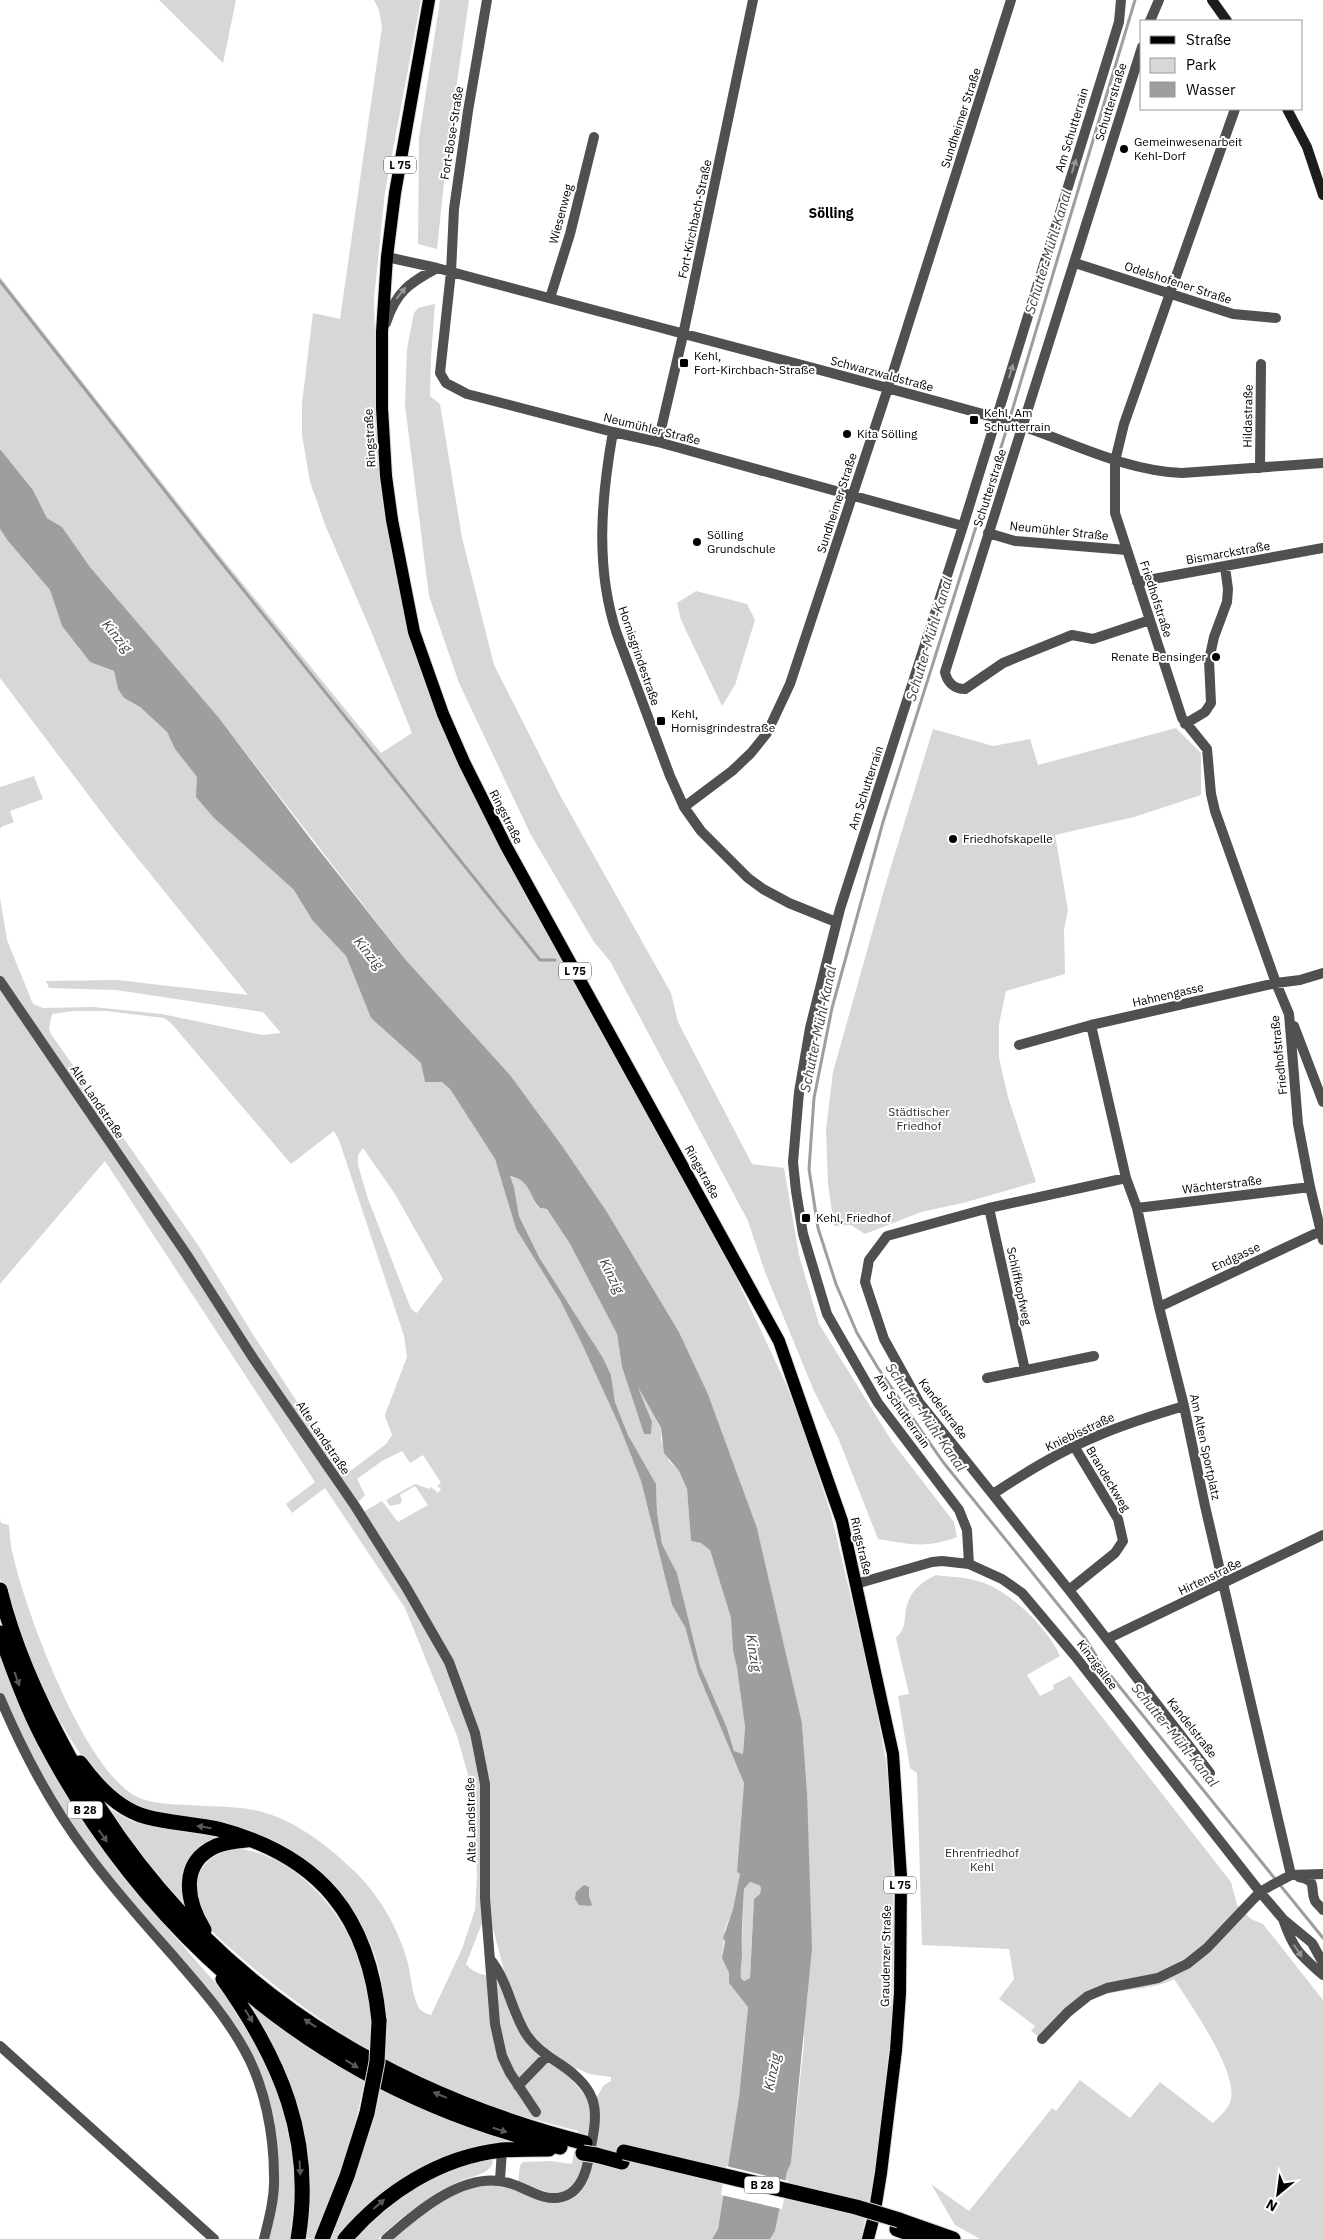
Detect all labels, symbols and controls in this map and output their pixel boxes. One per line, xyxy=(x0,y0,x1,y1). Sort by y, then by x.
legend xyxy=(1140,20,1303,110)
text: Straße xyxy=(1186,30,1231,49)
text: Park xyxy=(1186,55,1216,74)
street label: Schutterstraße xyxy=(1092,61,1130,143)
street label: Sundheimer Straße xyxy=(937,65,984,170)
text: Wasser xyxy=(1186,80,1236,99)
street label: Fort-Bose-Straße xyxy=(437,85,466,181)
street label: Am Schutterrain xyxy=(1052,86,1091,174)
place label: Gemeinwesenarbeit Kehl-Dorf xyxy=(1134,134,1242,163)
marker: Gemeinwesenarbeit Kehl-Dorf xyxy=(1118,143,1130,155)
road number: L 75 xyxy=(384,156,416,174)
street label: Fort-Kirchbach-Straße xyxy=(675,158,715,280)
one-way arrow xyxy=(1071,158,1079,173)
street label: Wiesenweg xyxy=(545,182,576,246)
water label: Schutter-Mühl-Kanal xyxy=(1021,188,1075,316)
district label: Sölling xyxy=(808,204,854,222)
street label: Odelshofener Straße xyxy=(1123,258,1234,307)
one-way arrow xyxy=(396,286,406,299)
place label: Kehl, Fort-Kirchbach-Straße xyxy=(694,348,816,377)
street label: Schwarzwaldstraße xyxy=(829,353,936,395)
marker: Kehl, Fort-Kirchbach-Straße xyxy=(678,357,690,369)
one-way arrow xyxy=(1008,364,1016,379)
street label: Hildastraße xyxy=(1239,384,1256,448)
place label: Kehl, Am Schutterrain xyxy=(984,405,1050,434)
street label: Ringstraße xyxy=(360,408,379,468)
street label: Neumühler Straße xyxy=(602,409,703,448)
marker: Kehl, Am Schutterrain xyxy=(968,414,980,426)
place label: Kita Sölling xyxy=(857,426,918,441)
marker: Kita Sölling xyxy=(841,428,853,440)
street label: Schutterstraße xyxy=(970,447,1009,529)
street label: Sundheimer Straße xyxy=(813,450,860,555)
street label: Neumühler Straße xyxy=(1009,518,1110,543)
place label: Sölling Grundschule xyxy=(707,527,776,556)
marker: Sölling Grundschule xyxy=(691,536,703,548)
street label: Bismarckstraße xyxy=(1185,538,1272,567)
street label: Friedhofstraße xyxy=(1137,559,1176,639)
water label: Schutter-Mühl-Kanal xyxy=(902,575,956,703)
street label: Hornisgrindestraße xyxy=(615,604,664,708)
water label: Kinzig xyxy=(98,616,136,657)
place label: Renate Bensinger xyxy=(1111,649,1207,664)
marker: Renate Bensinger xyxy=(1210,651,1222,663)
place label: Kehl, Hornisgrindestraße xyxy=(671,706,776,735)
marker: Kehl, Hornisgrindestraße xyxy=(655,715,667,727)
street label: Am Schutterrain xyxy=(845,744,886,832)
street label: Ringstraße xyxy=(486,787,527,847)
place label: Friedhofskapelle xyxy=(963,831,1053,846)
marker: Friedhofskapelle xyxy=(947,833,959,845)
water label: Kinzig xyxy=(350,933,388,974)
road number: L 75 xyxy=(559,962,591,979)
water label: Schutter-Mühl-Kanal xyxy=(796,964,840,1094)
street label: Hahnengasse xyxy=(1131,979,1205,1010)
street label: Friedhofstraße xyxy=(1267,1014,1290,1096)
street label: Alte Landstraße xyxy=(67,1062,128,1142)
park label: Städtischer Friedhof xyxy=(888,1104,950,1133)
street label: Ringstraße xyxy=(682,1142,723,1201)
street label: Wächterstraße xyxy=(1181,1172,1263,1197)
place label: Kehl, Friedhof xyxy=(816,1210,891,1225)
marker: Kehl, Friedhof xyxy=(800,1212,812,1224)
street label: Endgasse xyxy=(1209,1239,1263,1274)
street label: Schliffkopfweg xyxy=(1004,1245,1035,1327)
water label: Kinzig xyxy=(596,1255,629,1298)
water label: Schutter-Mühl-Kanal xyxy=(882,1359,970,1475)
street label: Am Schutterrain xyxy=(871,1371,934,1451)
street label: Kandelstraße xyxy=(916,1375,971,1442)
street label: Am Alten Sportplatz xyxy=(1187,1393,1224,1502)
street label: Alte Landstraße xyxy=(293,1398,354,1478)
street label: Kniebisstraße xyxy=(1043,1409,1117,1454)
street label: Brandeckweg xyxy=(1083,1443,1134,1515)
street label: Ringstraße xyxy=(848,1516,876,1577)
street label: Hirtenstraße xyxy=(1176,1555,1244,1598)
water label: Kinzig xyxy=(742,1633,766,1674)
street label: Kinzigallee xyxy=(1074,1637,1121,1693)
one-way arrow xyxy=(14,1671,21,1686)
water label: Schutter-Mühl-Kanal xyxy=(1128,1679,1223,1791)
street label: Kandelstraße xyxy=(1164,1695,1221,1761)
street label: Alte Landstraße xyxy=(462,1777,479,1863)
road number: B 28 xyxy=(68,1802,102,1818)
one-way arrow xyxy=(195,1822,211,1830)
one-way arrow xyxy=(98,1829,108,1843)
park label: Ehrenfriedhof Kehl xyxy=(945,1845,1019,1874)
road number: L 75 xyxy=(884,1876,916,1894)
street label: Graudenzer Straße xyxy=(877,1905,894,2007)
one-way arrow xyxy=(1293,1944,1303,1958)
one-way arrow xyxy=(244,2010,253,2023)
one-way arrow xyxy=(303,2018,316,2028)
water label: Kinzig xyxy=(759,2051,785,2092)
one-way arrow xyxy=(346,2060,359,2069)
one-way arrow xyxy=(433,2090,447,2098)
one-way arrow xyxy=(493,2126,508,2134)
one-way arrow xyxy=(297,2160,305,2176)
north arrow xyxy=(1253,2169,1303,2219)
road number: B 28 xyxy=(744,2176,780,2194)
text: N xyxy=(1263,2195,1280,2216)
one-way arrow xyxy=(373,2199,386,2210)

